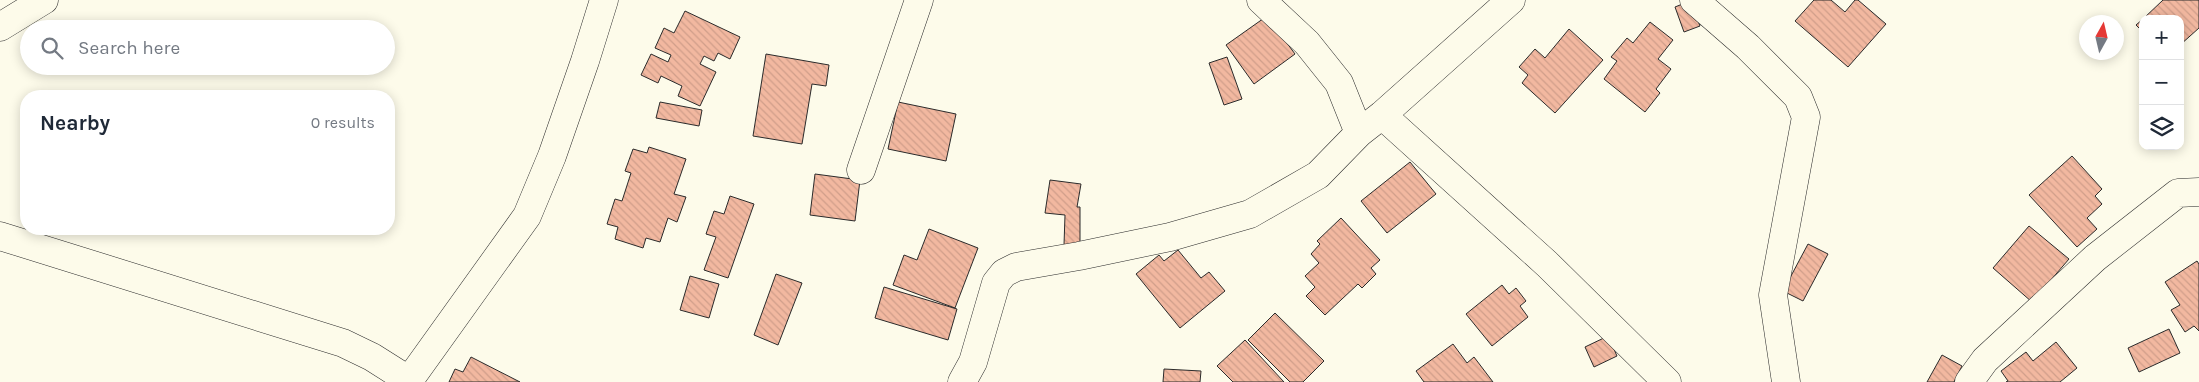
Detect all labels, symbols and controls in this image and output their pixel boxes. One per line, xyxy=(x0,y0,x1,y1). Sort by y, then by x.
north arrow xyxy=(2079,15,2124,60)
map controls xyxy=(2139,15,2184,150)
button: + xyxy=(2139,15,2184,60)
search box xyxy=(20,20,395,75)
icon: search xyxy=(38,34,66,62)
text: Search here xyxy=(78,37,180,59)
button: − xyxy=(2139,60,2184,105)
button: layers xyxy=(2139,105,2184,150)
text: Nearby xyxy=(40,111,110,135)
text: 0 results xyxy=(311,113,375,132)

